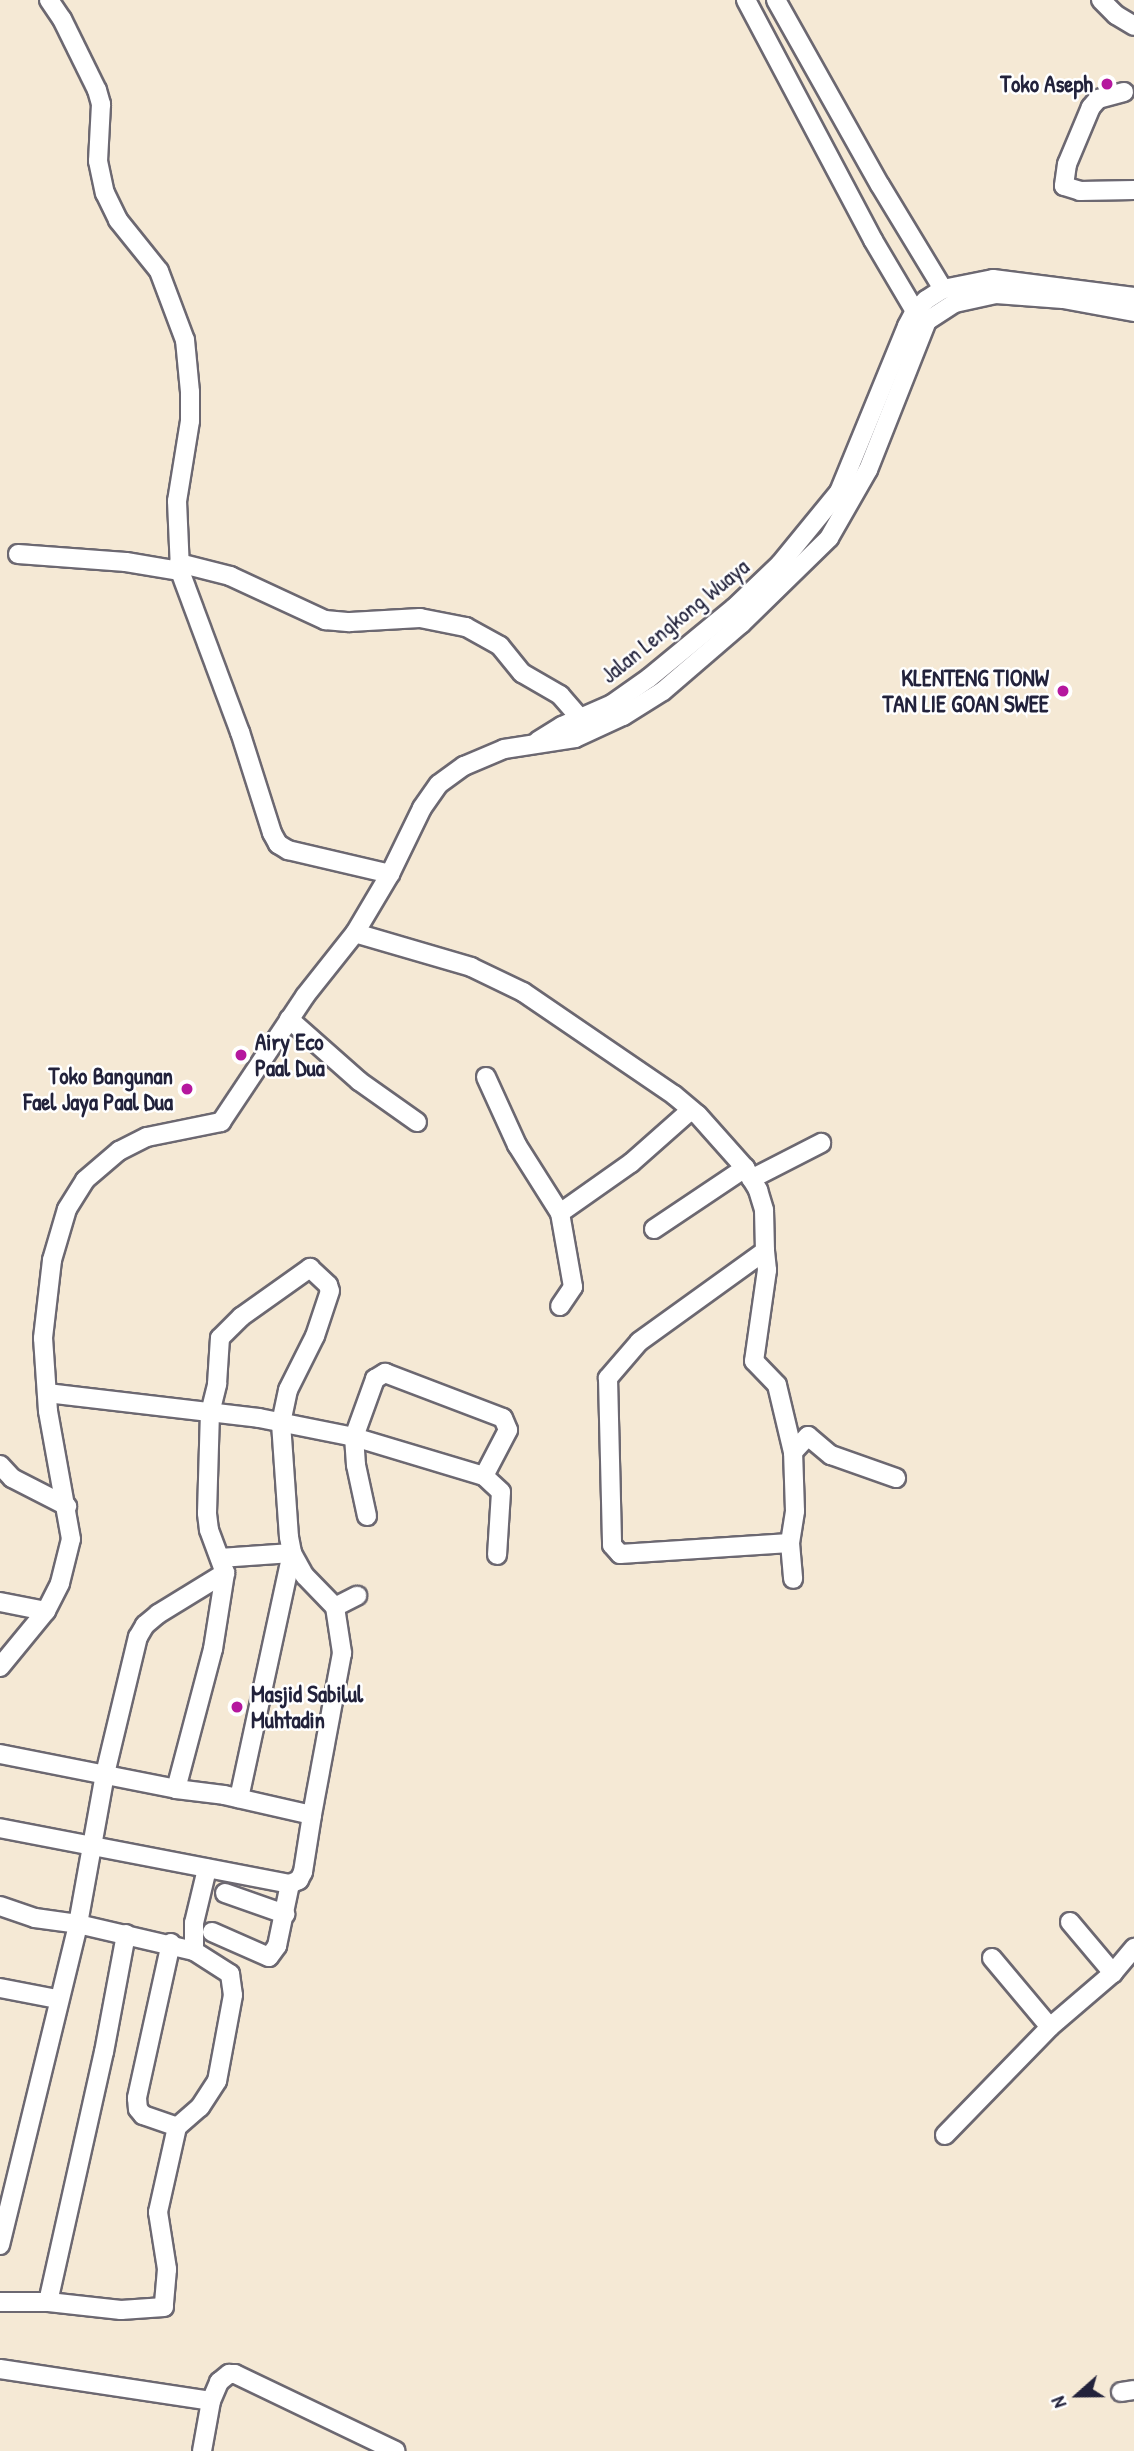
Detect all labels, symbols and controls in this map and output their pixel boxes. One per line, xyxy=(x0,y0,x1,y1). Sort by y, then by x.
place label: Toko Aseph xyxy=(1000,70,1093,98)
marker: Toko Aseph xyxy=(1099,76,1115,92)
street label: Jalan Lengkong Wuaya xyxy=(595,553,755,689)
place label: KLENTENG TIONW TAN LIE GOAN SWEE xyxy=(882,664,1049,718)
marker: KLENTENG TIONW TAN LIE GOAN SWEE xyxy=(1055,683,1071,699)
place label: Airy Eco Paal Dua xyxy=(255,1028,325,1082)
marker: Airy Eco Paal Dua xyxy=(233,1047,249,1063)
place label: Toko Bangunan Fael Jaya Paal Dua xyxy=(24,1062,173,1116)
marker: Toko Bangunan Fael Jaya Paal Dua xyxy=(179,1081,195,1097)
place label: Masjid Sabilul Muhtadin xyxy=(251,1680,363,1734)
marker: Masjid Sabilul Muhtadin xyxy=(229,1699,245,1715)
north arrow xyxy=(1043,2360,1113,2430)
text: N xyxy=(1044,2393,1072,2412)

